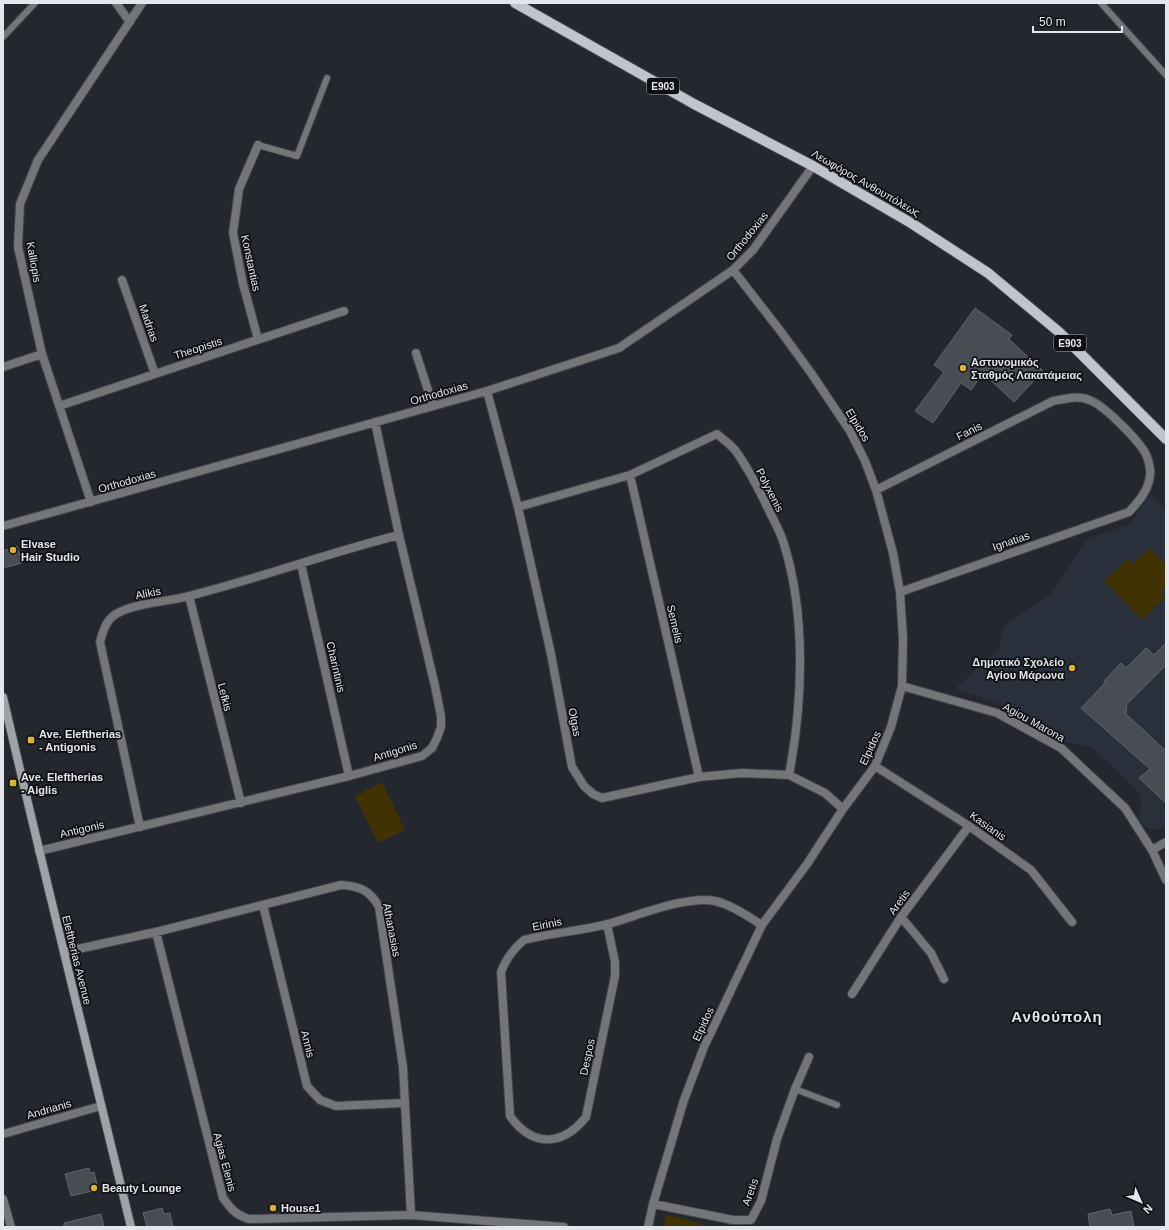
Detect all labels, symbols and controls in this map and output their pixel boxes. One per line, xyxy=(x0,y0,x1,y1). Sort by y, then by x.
scale bar xyxy=(1033,8,1122,34)
text: 50 m xyxy=(1039,15,1066,29)
road number: E903 xyxy=(647,78,679,94)
street label: Λεωφόρος Ανθουπόλεως xyxy=(810,147,922,219)
street label: Orthodoxias xyxy=(724,209,771,263)
street label: Konstantias xyxy=(239,234,263,293)
street label: Kalliopis xyxy=(25,241,44,284)
street label: Madrias xyxy=(137,303,161,344)
street label: Theopistis xyxy=(172,334,224,361)
road number: E903 xyxy=(1054,335,1086,351)
place label: Αστυνομικός Σταθμός Λακατάμειας xyxy=(971,356,1082,382)
marker: Αστυνομικός Σταθμός Λακατάμειας xyxy=(958,363,968,373)
street label: Orthodoxias xyxy=(409,379,470,407)
street label: Elpidos xyxy=(844,406,873,444)
street label: Fanis xyxy=(954,419,984,442)
street label: Polyxenis xyxy=(754,466,786,514)
street label: Orthodoxias xyxy=(97,467,158,495)
street label: Ignatias xyxy=(991,529,1032,553)
place label: Elvase Hair Studio xyxy=(21,538,80,563)
marker: Elvase Hair Studio xyxy=(8,545,18,555)
street label: Alikis xyxy=(134,585,162,601)
street label: Semelis xyxy=(665,604,685,645)
street label: Charintinis xyxy=(324,640,348,694)
place label: Δημοτικό Σχολείο Αγίου Μάρωνα xyxy=(972,656,1064,681)
marker: Δημοτικό Σχολείο Αγίου Μάρωνα xyxy=(1067,663,1077,673)
street label: Lefkis xyxy=(216,682,234,713)
street label: Agiou Marona xyxy=(1001,700,1068,744)
street label: Olgas xyxy=(566,707,584,738)
place label: Ave. Eleftherias - Antigonis xyxy=(39,728,121,753)
street label: Elpidos xyxy=(857,729,883,767)
marker: Ave. Eleftherias - Antigonis xyxy=(26,735,36,745)
street label: Antigonis xyxy=(372,739,419,763)
place label: Ave. Eleftherias - Aiglis xyxy=(21,771,103,796)
marker: Ave. Eleftherias - Aiglis xyxy=(8,778,18,788)
street label: Kasianis xyxy=(968,809,1009,843)
street label: Antigonis xyxy=(59,818,106,840)
street label: Aretis xyxy=(886,887,912,917)
street label: Athanasias xyxy=(381,902,403,958)
street label: Eleftherias Avenue xyxy=(60,914,94,1006)
street label: Eirinis xyxy=(531,915,563,933)
street label: Elpidos xyxy=(690,1005,716,1043)
district label: Ανθούπολη xyxy=(1011,1008,1103,1025)
street label: Annis xyxy=(299,1029,317,1059)
street label: Despos xyxy=(577,1037,597,1076)
street label: Andrianis xyxy=(25,1097,73,1121)
street label: Agias Elenis xyxy=(211,1131,239,1193)
street label: Aretis xyxy=(740,1176,761,1207)
place label: Beauty Lounge xyxy=(102,1182,181,1194)
north arrow xyxy=(1121,1182,1161,1222)
marker: Beauty Lounge xyxy=(89,1183,99,1193)
place label: House1 xyxy=(281,1202,321,1214)
text: N xyxy=(1141,1202,1155,1216)
marker: House1 xyxy=(268,1203,278,1213)

